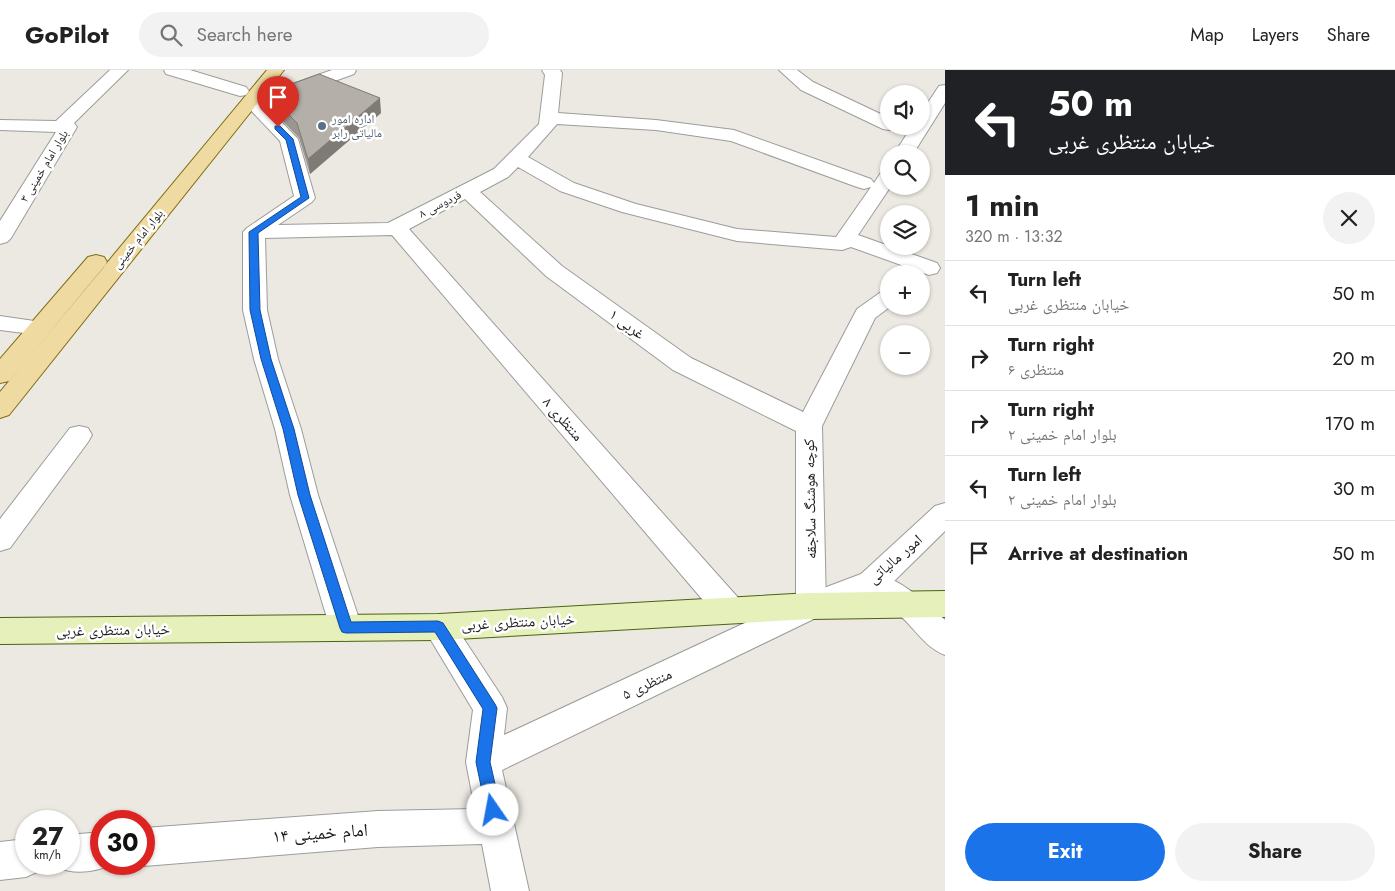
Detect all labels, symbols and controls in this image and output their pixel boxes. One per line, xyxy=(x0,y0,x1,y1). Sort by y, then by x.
search box xyxy=(139,12,489,57)
text: GoPilot xyxy=(25,17,109,52)
icon: search xyxy=(157,21,185,49)
text: Search here xyxy=(197,21,293,48)
text: Map xyxy=(1190,22,1224,48)
text: Layers xyxy=(1252,22,1299,48)
text: Share xyxy=(1327,22,1370,48)
pin xyxy=(257,76,299,127)
text: 50 m xyxy=(1048,79,1133,129)
icon: arrive xyxy=(264,83,292,111)
map controls xyxy=(880,85,930,375)
button: sound xyxy=(880,85,930,135)
icon: left xyxy=(965,90,1030,155)
place label: اداره امور مالیاتی رابر xyxy=(331,110,382,142)
marker: اداره امور مالیاتی رابر xyxy=(316,120,328,132)
text: خیابان منتظری غربی xyxy=(1048,125,1215,157)
street label: بلوار امام خمینی ۳ xyxy=(15,126,73,206)
button: search xyxy=(880,145,930,195)
text: 1 min xyxy=(965,184,1039,227)
street label: فردوسی ۸ xyxy=(416,186,464,222)
button: close xyxy=(1323,192,1375,244)
street label: بلوار امام خمینی xyxy=(108,205,168,273)
button: layers xyxy=(880,205,930,255)
text: 320 m · 13:32 xyxy=(965,225,1063,248)
button: + xyxy=(880,265,930,315)
text: Turn left xyxy=(1008,266,1081,293)
icon: left xyxy=(965,279,993,307)
text: 50 m xyxy=(1332,280,1375,307)
text: خیابان منتظری غربی xyxy=(1008,293,1130,316)
street label: غربی ۱ xyxy=(605,304,650,345)
button: − xyxy=(880,325,930,375)
text: Turn right xyxy=(1008,331,1094,358)
icon: right xyxy=(965,344,993,372)
text: 20 m xyxy=(1332,345,1375,372)
text: منتظری ۶ xyxy=(1008,358,1064,381)
street label: منتظری ۸ xyxy=(537,392,589,446)
text: Turn right xyxy=(1008,396,1094,423)
icon: right xyxy=(965,409,993,437)
text: 170 m xyxy=(1325,410,1375,437)
text: بلوار امام خمینی ۲ xyxy=(1008,423,1117,446)
street label: کوچه هوشنگ سلاجقه xyxy=(798,439,822,559)
text: Turn left xyxy=(1008,461,1081,488)
icon: left xyxy=(965,474,993,502)
text: 30 m xyxy=(1333,475,1375,502)
text: بلوار امام خمینی ۲ xyxy=(1008,488,1117,511)
street label: امور مالیاتی xyxy=(863,529,927,589)
icon: arrive xyxy=(965,539,993,567)
text: Arrive at destination xyxy=(1008,540,1188,567)
text: 50 m xyxy=(1332,540,1375,567)
street label: خیابان منتظری غربی xyxy=(461,608,576,636)
street label: خیابان منتظری غربی xyxy=(56,618,171,642)
street label: منتظری ۵ xyxy=(618,663,676,705)
position arrow xyxy=(466,783,518,835)
speed limit sign: 30 xyxy=(90,810,155,875)
street label: امام خمینی ۱۴ xyxy=(271,817,369,849)
text: 27 xyxy=(32,818,63,854)
button: Exit xyxy=(965,823,1165,881)
button: Share xyxy=(1175,823,1375,881)
text: km/h xyxy=(34,846,61,864)

